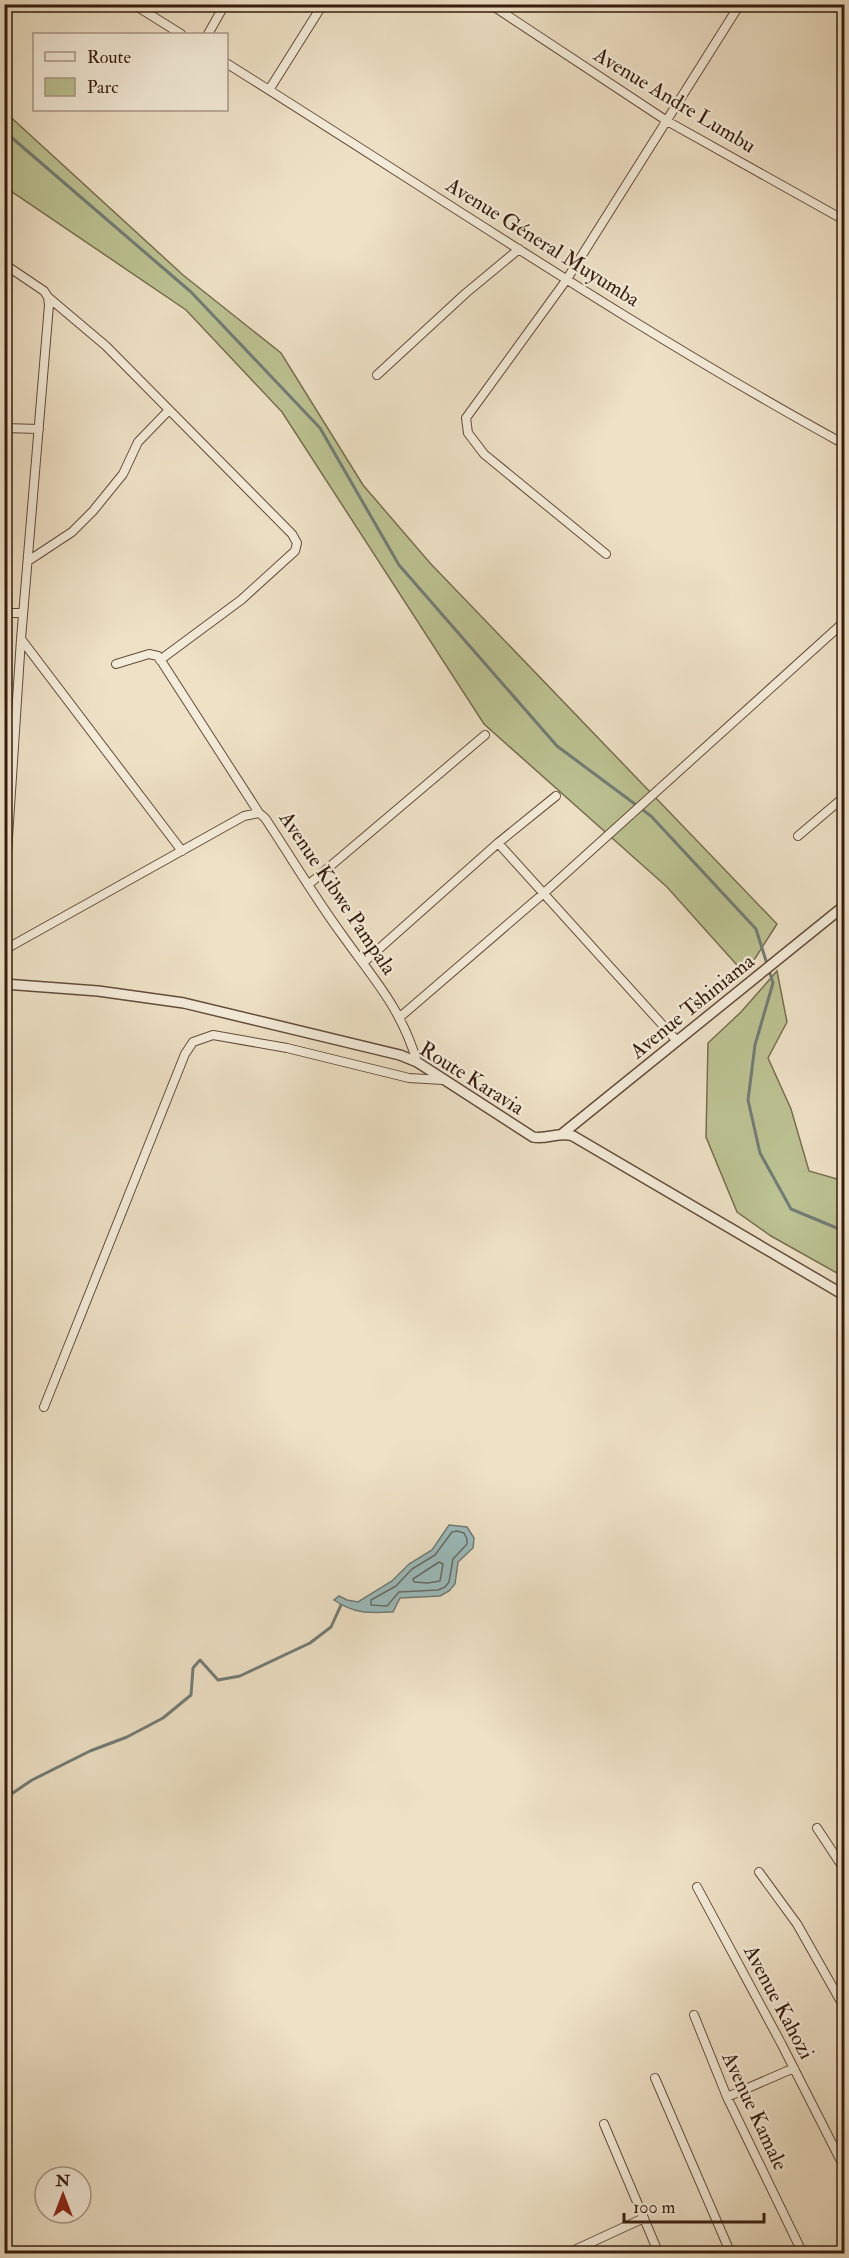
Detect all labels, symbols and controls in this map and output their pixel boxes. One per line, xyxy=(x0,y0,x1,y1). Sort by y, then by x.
legend xyxy=(33,33,228,111)
street label: Avenue Andre Lumbu xyxy=(588,41,761,159)
text: Route xyxy=(87,46,131,69)
text: Parc xyxy=(87,76,118,99)
street label: Avenue Géneral Muyumba xyxy=(440,171,645,313)
street label: Avenue Kibwe Pampala xyxy=(272,806,403,980)
street label: Avenue Tshiniama xyxy=(624,948,760,1065)
street label: Route Karavia xyxy=(414,1036,529,1121)
street label: Avenue Kahozi xyxy=(737,1940,820,2064)
street label: Avenue Kamale xyxy=(715,2047,794,2175)
north arrow xyxy=(33,2165,93,2225)
text: N xyxy=(55,2171,71,2191)
scale bar xyxy=(624,2186,764,2224)
text: 100 m xyxy=(633,2196,676,2219)

